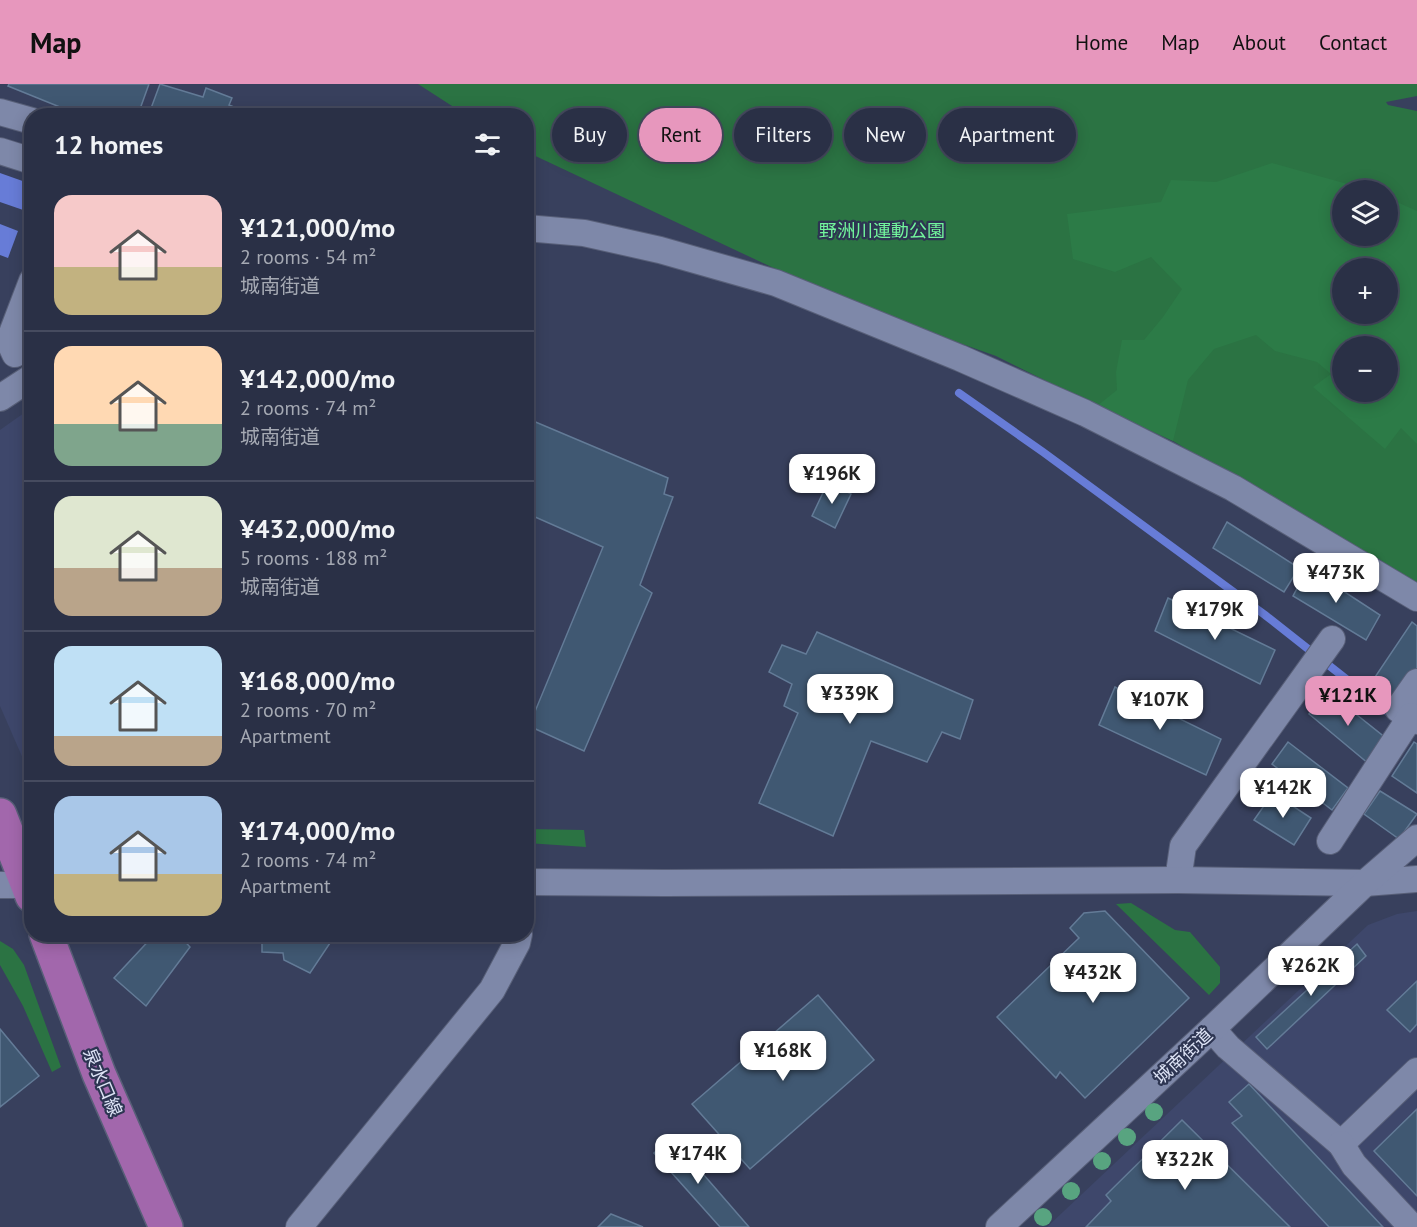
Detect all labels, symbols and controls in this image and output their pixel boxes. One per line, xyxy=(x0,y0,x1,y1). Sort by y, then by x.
text: Map xyxy=(30,24,81,61)
text: Home xyxy=(1075,29,1128,56)
text: Map xyxy=(1161,29,1200,56)
text: About xyxy=(1233,29,1286,56)
text: Contact xyxy=(1319,29,1387,56)
chip: Buy xyxy=(552,108,627,162)
chip: Rent xyxy=(639,108,722,162)
chip: Filters xyxy=(734,108,832,162)
chip: New xyxy=(844,108,926,162)
chip: Apartment xyxy=(938,108,1076,162)
text: 12 homes xyxy=(54,128,163,161)
icon: filters xyxy=(471,128,504,161)
map controls xyxy=(1332,180,1398,402)
button: layers xyxy=(1332,180,1398,246)
text: ¥121,000/mo xyxy=(240,211,395,244)
icon: home xyxy=(102,219,174,291)
park label: 野洲川運動公園 xyxy=(819,219,945,242)
text: 2 rooms · 54 m² xyxy=(240,244,376,270)
button: + xyxy=(1332,258,1398,324)
text: 城南街道 xyxy=(240,273,320,299)
button: − xyxy=(1332,336,1398,402)
text: ¥142,000/mo xyxy=(240,362,395,395)
icon: home xyxy=(102,370,174,442)
text: 2 rooms · 74 m² xyxy=(240,395,376,421)
text: 城南街道 xyxy=(240,424,320,450)
pin: ¥196K xyxy=(790,454,874,505)
text: ¥196K xyxy=(803,460,861,486)
text: ¥432,000/mo xyxy=(240,512,395,545)
icon: home xyxy=(102,520,174,592)
text: 5 rooms · 188 m² xyxy=(240,545,387,571)
pin: ¥473K xyxy=(1294,553,1378,604)
text: ¥473K xyxy=(1307,559,1365,585)
text: 城南街道 xyxy=(240,574,320,600)
pin: ¥179K xyxy=(1173,590,1257,641)
text: ¥179K xyxy=(1186,596,1244,622)
text: ¥168,000/mo xyxy=(240,664,395,697)
icon: home xyxy=(102,670,174,742)
pin: ¥339K xyxy=(808,674,892,725)
pin: ¥121K xyxy=(1306,676,1390,727)
text: ¥339K xyxy=(821,680,879,706)
pin: ¥107K xyxy=(1118,680,1202,731)
text: ¥121K xyxy=(1319,682,1377,708)
text: ¥107K xyxy=(1131,686,1189,712)
text: 2 rooms · 70 m² xyxy=(240,697,376,723)
text: Apartment xyxy=(240,723,331,749)
pin: ¥142K xyxy=(1241,768,1325,819)
text: ¥142K xyxy=(1254,774,1312,800)
text: ¥174,000/mo xyxy=(240,814,395,847)
icon: home xyxy=(102,820,174,892)
text: 2 rooms · 74 m² xyxy=(240,847,376,873)
text: Apartment xyxy=(240,873,331,899)
pin: ¥262K xyxy=(1269,946,1353,997)
text: ¥262K xyxy=(1282,952,1340,978)
pin: ¥432K xyxy=(1051,953,1135,1004)
text: ¥432K xyxy=(1064,959,1122,985)
street label: 城南街道 xyxy=(1149,1023,1217,1089)
pin: ¥168K xyxy=(741,1031,825,1082)
text: ¥168K xyxy=(754,1037,812,1063)
street label: 泉水口線 xyxy=(78,1044,128,1120)
pin: ¥174K xyxy=(656,1134,740,1185)
text: ¥174K xyxy=(669,1140,727,1166)
pin: ¥322K xyxy=(1143,1140,1227,1191)
text: ¥322K xyxy=(1156,1146,1214,1172)

